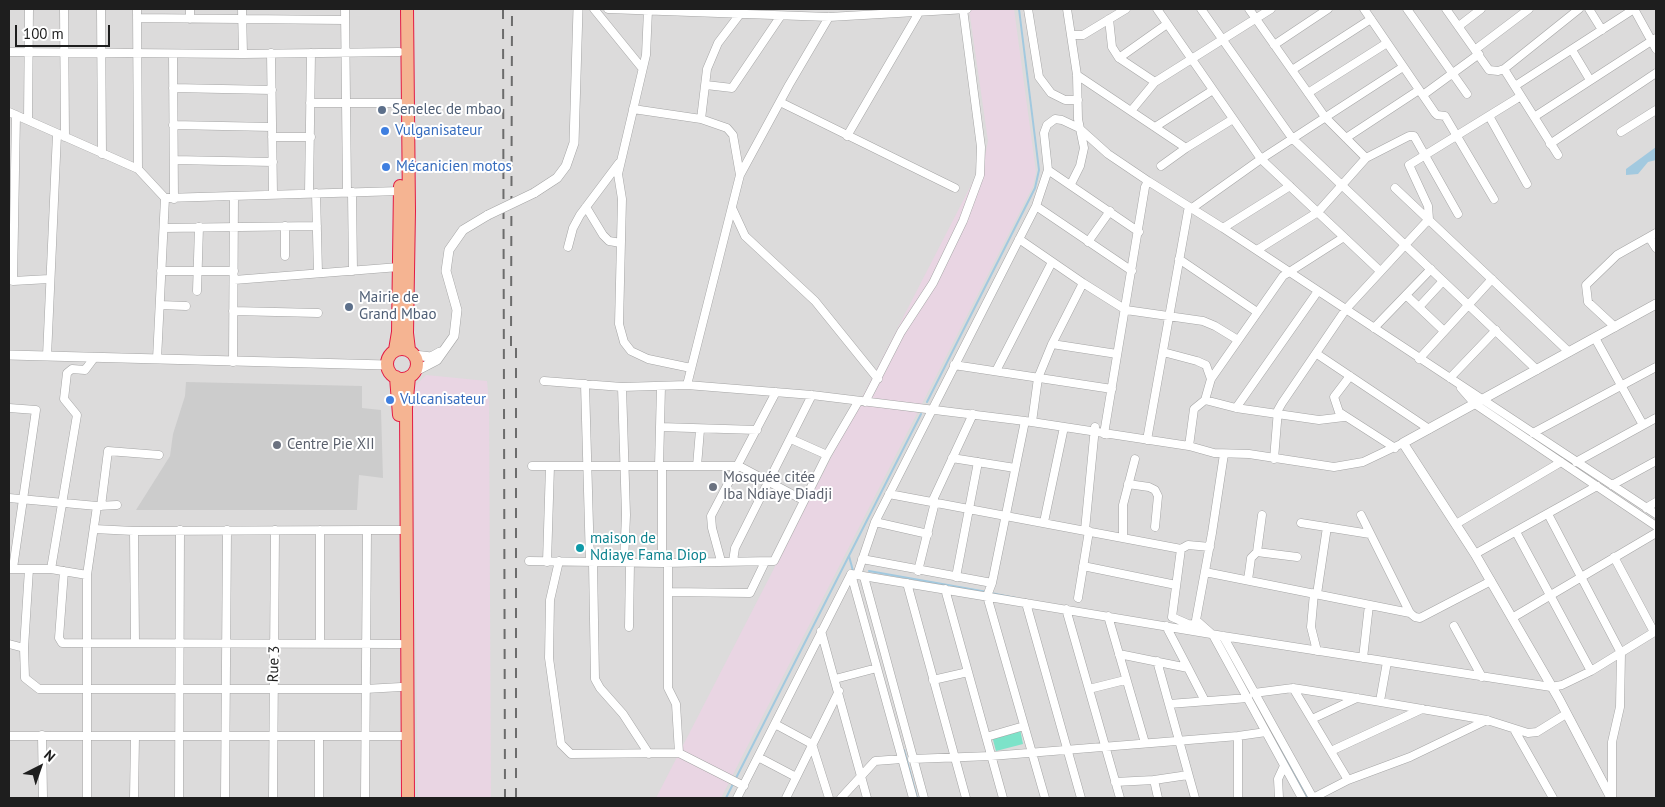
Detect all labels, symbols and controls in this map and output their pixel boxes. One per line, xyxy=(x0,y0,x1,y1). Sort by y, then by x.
scale bar xyxy=(18,15,112,47)
text: 100 m xyxy=(23,24,64,43)
place label: Senelec de mbao xyxy=(392,101,501,119)
marker: Senelec de mbao xyxy=(376,104,388,116)
place label: Vulganisateur xyxy=(395,122,482,140)
marker: Vulganisateur xyxy=(379,125,391,137)
place label: Mécanicien motos xyxy=(396,158,512,176)
marker: Mécanicien motos xyxy=(380,161,392,173)
place label: Mairie de Grand Mbao xyxy=(359,289,436,324)
marker: Mairie de Grand Mbao xyxy=(343,301,355,313)
place label: Vulcanisateur xyxy=(400,391,486,409)
marker: Vulcanisateur xyxy=(384,394,396,406)
place label: Centre Pie XII xyxy=(287,436,375,454)
marker: Centre Pie XII xyxy=(271,439,283,451)
place label: Mosquée citée Iba Ndiaye Diadji xyxy=(723,469,832,504)
marker: Mosquée citée Iba Ndiaye Diadji xyxy=(707,481,719,493)
place label: maison de Ndiaye Fama Diop xyxy=(590,530,707,565)
marker: maison de Ndiaye Fama Diop xyxy=(574,542,586,554)
street label: Rue 3 xyxy=(264,645,284,683)
north arrow xyxy=(15,742,65,792)
text: N xyxy=(40,746,59,765)

